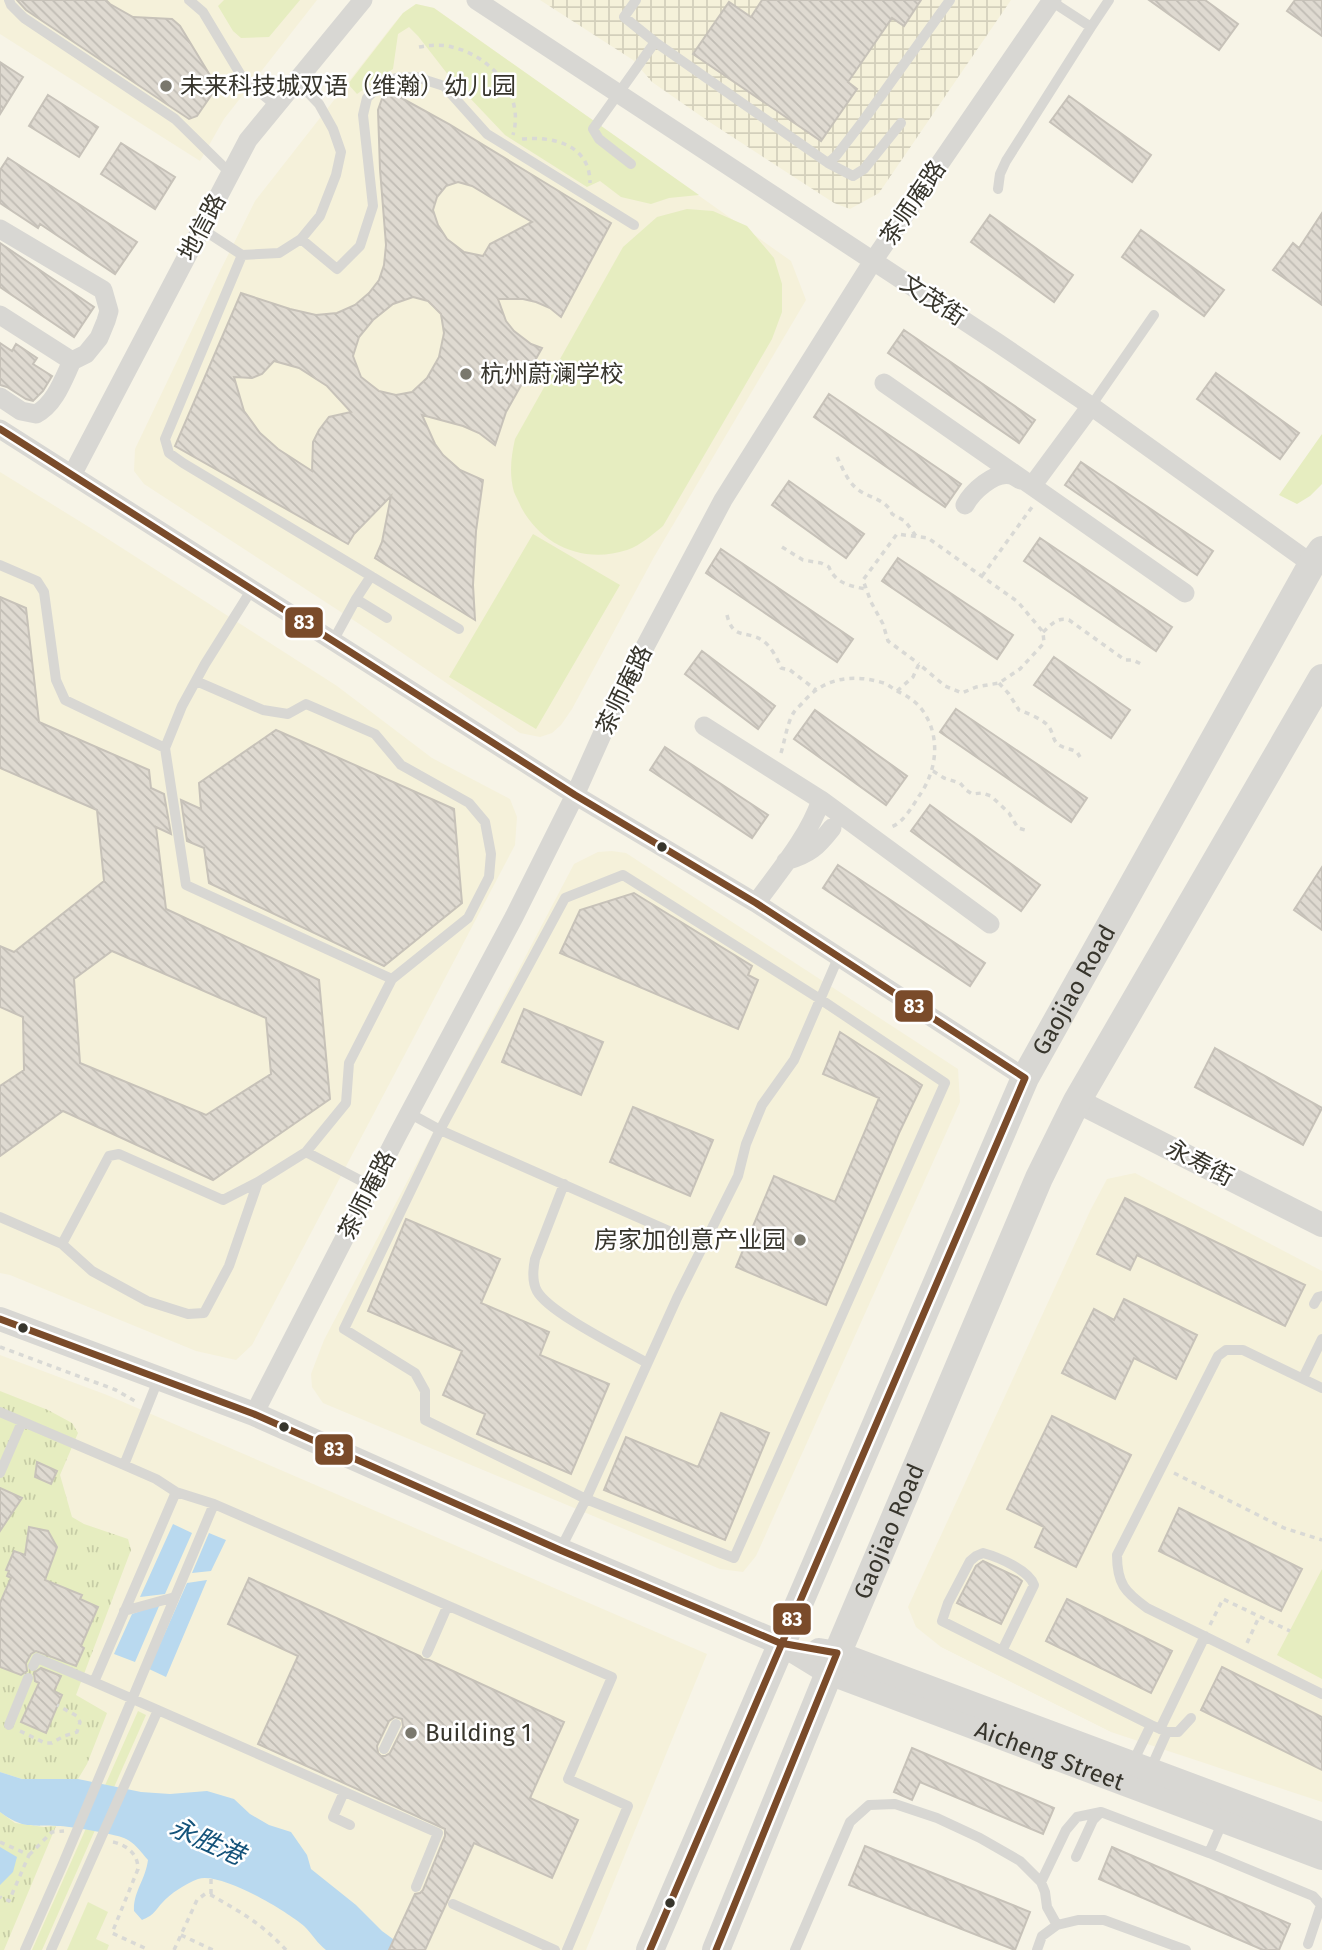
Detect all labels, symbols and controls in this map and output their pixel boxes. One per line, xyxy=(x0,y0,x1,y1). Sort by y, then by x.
place label: 未来科技城双语（维瀚）幼儿园 xyxy=(180,72,516,100)
marker: 未来科技城双语（维瀚）幼儿园 xyxy=(158,78,174,94)
street label: 茶师庵路 xyxy=(875,155,951,251)
street label: 地信路 xyxy=(173,189,231,265)
street label: 文茂街 xyxy=(895,269,971,331)
place label: 杭州蔚澜学校 xyxy=(480,360,624,388)
marker: 杭州蔚澜学校 xyxy=(458,366,474,382)
line badge: 83 xyxy=(284,606,324,639)
text: 83 xyxy=(294,611,315,634)
street label: 茶师庵路 xyxy=(590,641,658,739)
unlabelled marker xyxy=(655,840,669,854)
street label: Gaojiao Road xyxy=(1027,920,1122,1060)
line badge: 83 xyxy=(894,989,934,1023)
text: 83 xyxy=(904,995,925,1018)
street label: 永寿街 xyxy=(1162,1134,1238,1192)
street label: 茶师庵路 xyxy=(333,1146,401,1244)
place label: 房家加创意产业园 xyxy=(594,1226,786,1254)
marker: 房家加创意产业园 xyxy=(792,1232,808,1248)
unlabelled marker xyxy=(16,1321,30,1335)
unlabelled marker xyxy=(277,1420,291,1434)
line badge: 83 xyxy=(314,1433,354,1466)
text: 83 xyxy=(324,1438,345,1461)
street label: Gaojiao Road xyxy=(848,1459,930,1603)
line badge: 83 xyxy=(772,1602,812,1636)
text: 83 xyxy=(782,1608,803,1631)
street label: Aicheng Street xyxy=(971,1715,1128,1797)
place label: Building 1 xyxy=(425,1719,532,1747)
marker: Building 1 xyxy=(403,1725,419,1741)
water label: 永胜港 xyxy=(165,1811,252,1873)
unlabelled marker xyxy=(663,1896,677,1910)

